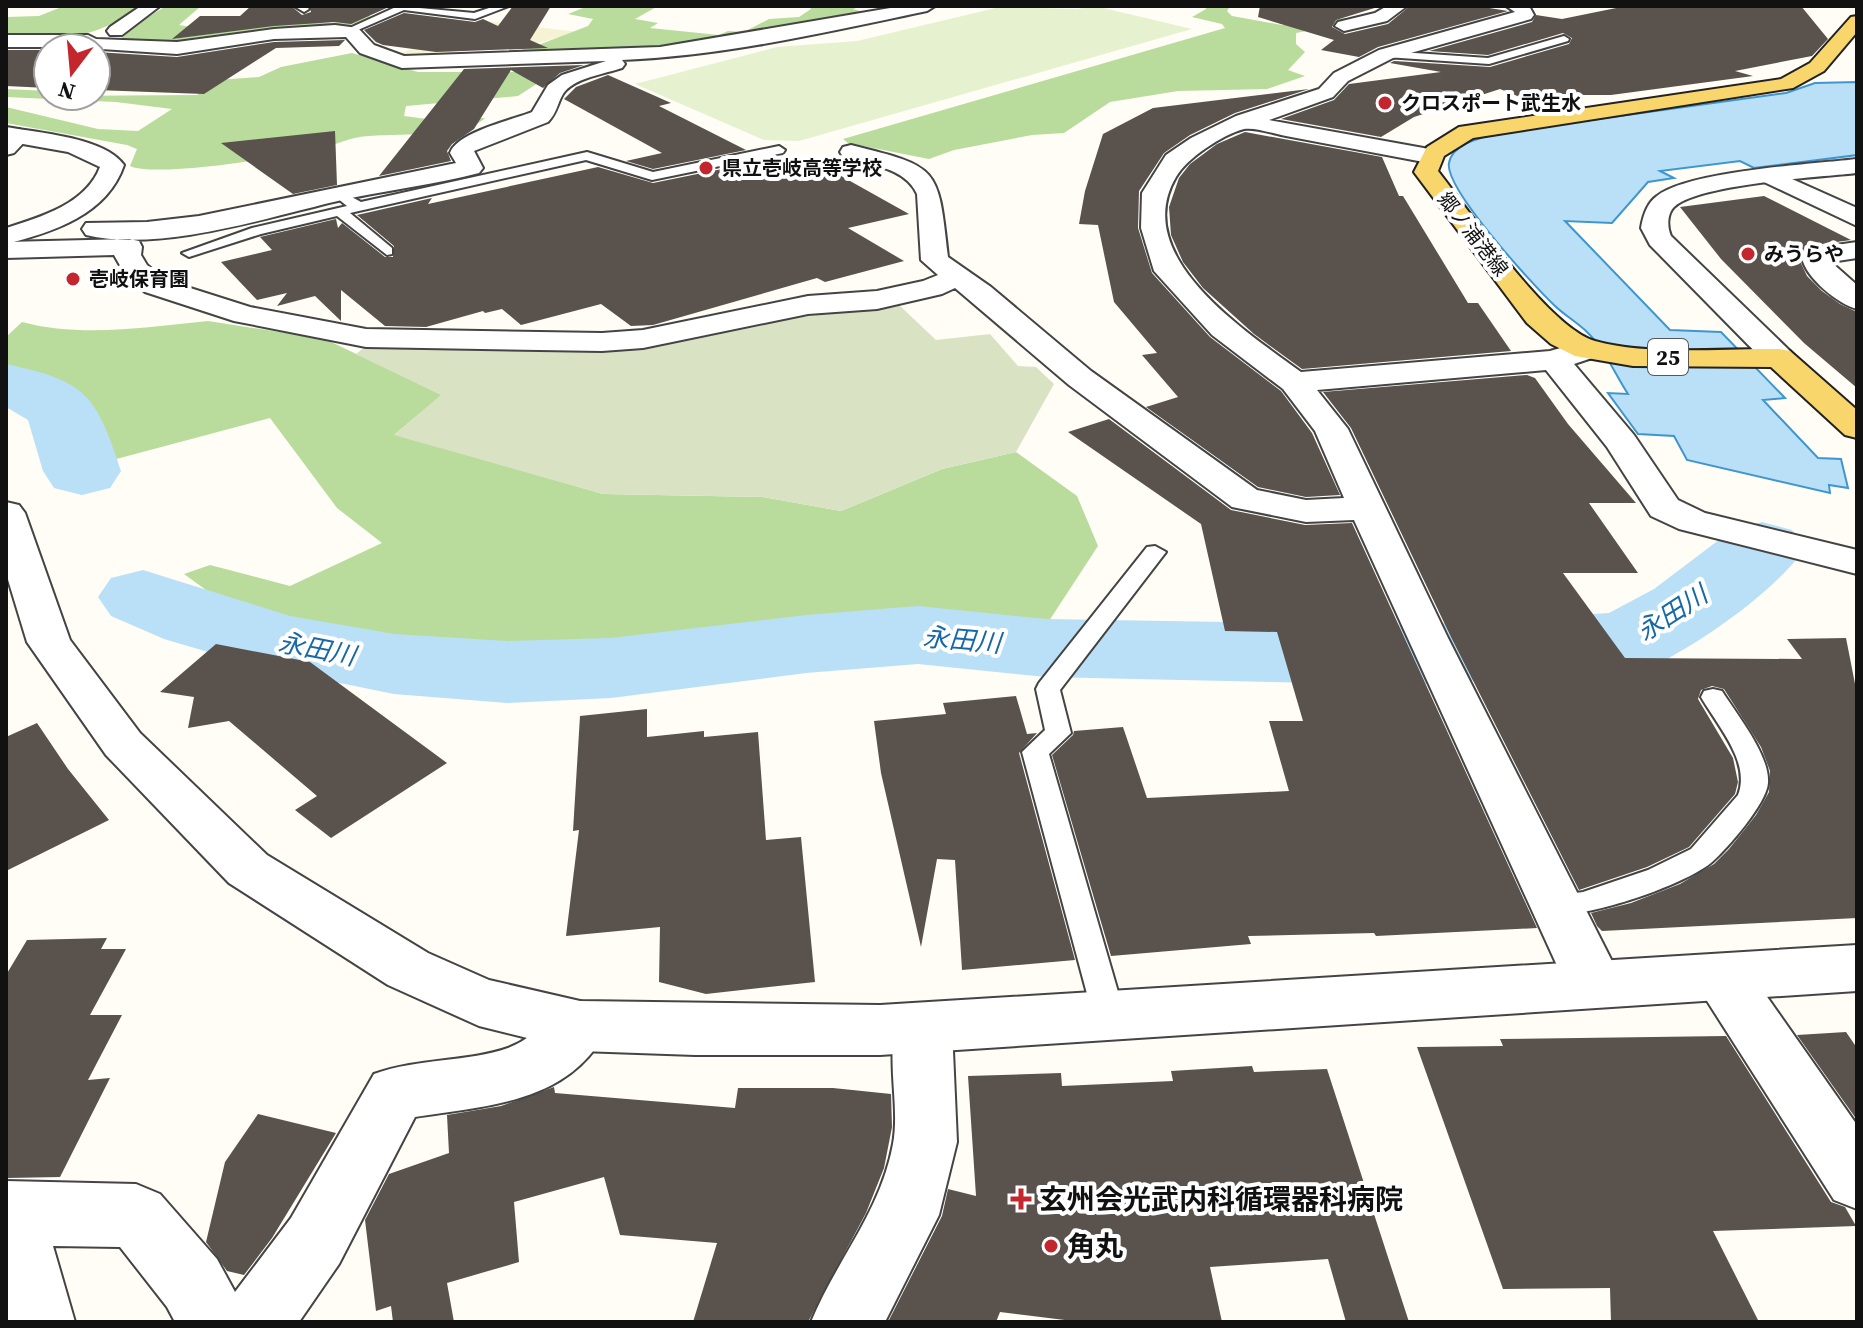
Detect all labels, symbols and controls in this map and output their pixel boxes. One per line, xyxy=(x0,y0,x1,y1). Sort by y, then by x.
north arrow xyxy=(32,32,112,112)
text: N xyxy=(55,75,78,108)
place label: クロスポート武生水 xyxy=(1401,89,1581,117)
marker: クロスポート武生水 xyxy=(1376,94,1394,112)
place label: 県立壱岐高等学校 xyxy=(722,154,882,182)
marker: 県立壱岐高等学校 xyxy=(697,159,715,177)
street label: 郷ノ浦港線 xyxy=(1431,186,1515,282)
place label: みうらや xyxy=(1764,240,1844,268)
marker: みうらや xyxy=(1739,245,1757,263)
place label: 壱岐保育園 xyxy=(89,265,189,293)
marker: 壱岐保育園 xyxy=(64,270,82,288)
road number: 25 xyxy=(1648,339,1688,375)
water label: 永田川 xyxy=(1629,575,1717,649)
water label: 永田川 xyxy=(922,619,1005,662)
water label: 永田川 xyxy=(275,624,362,675)
place label: 玄州会光武内科循環器科病院 xyxy=(1039,1180,1403,1218)
marker: 玄州会光武内科循環器科病院 xyxy=(1010,1188,1032,1210)
place label: 角丸 xyxy=(1067,1227,1123,1265)
marker: 角丸 xyxy=(1042,1237,1060,1255)

